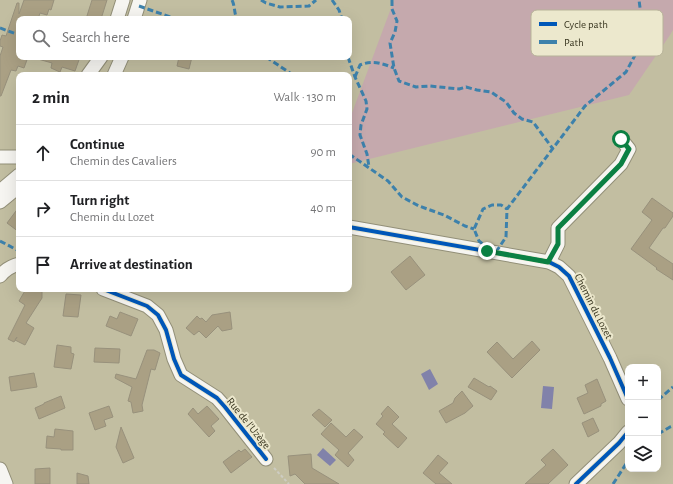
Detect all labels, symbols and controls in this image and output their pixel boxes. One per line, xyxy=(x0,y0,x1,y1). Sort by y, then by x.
legend xyxy=(531,10,663,56)
search box xyxy=(16,16,352,60)
text: Cycle path xyxy=(564,19,608,30)
icon: search xyxy=(30,27,52,49)
text: Search here xyxy=(62,30,130,45)
text: Path xyxy=(564,37,584,48)
text: 2 min xyxy=(32,89,70,106)
text: Walk · 130 m xyxy=(273,91,336,104)
route start xyxy=(612,130,630,148)
text: Continue xyxy=(70,137,125,152)
icon: ahead xyxy=(32,142,54,164)
text: 90 m xyxy=(310,146,336,159)
text: Chemin des Cavaliers xyxy=(70,155,177,168)
text: Turn right xyxy=(70,193,129,208)
icon: right xyxy=(32,198,54,220)
text: 40 m xyxy=(310,202,336,215)
text: Chemin du Lozet xyxy=(70,211,154,224)
route end xyxy=(478,242,496,260)
icon: arrive xyxy=(32,254,54,276)
text: Arrive at destination xyxy=(70,257,193,272)
street label: Chemin du Lozet xyxy=(572,272,615,341)
map controls xyxy=(625,364,661,472)
button: + xyxy=(625,364,661,400)
street label: Rue de l'Uzège xyxy=(225,396,272,451)
button: − xyxy=(625,400,661,436)
button: layers xyxy=(625,436,661,472)

